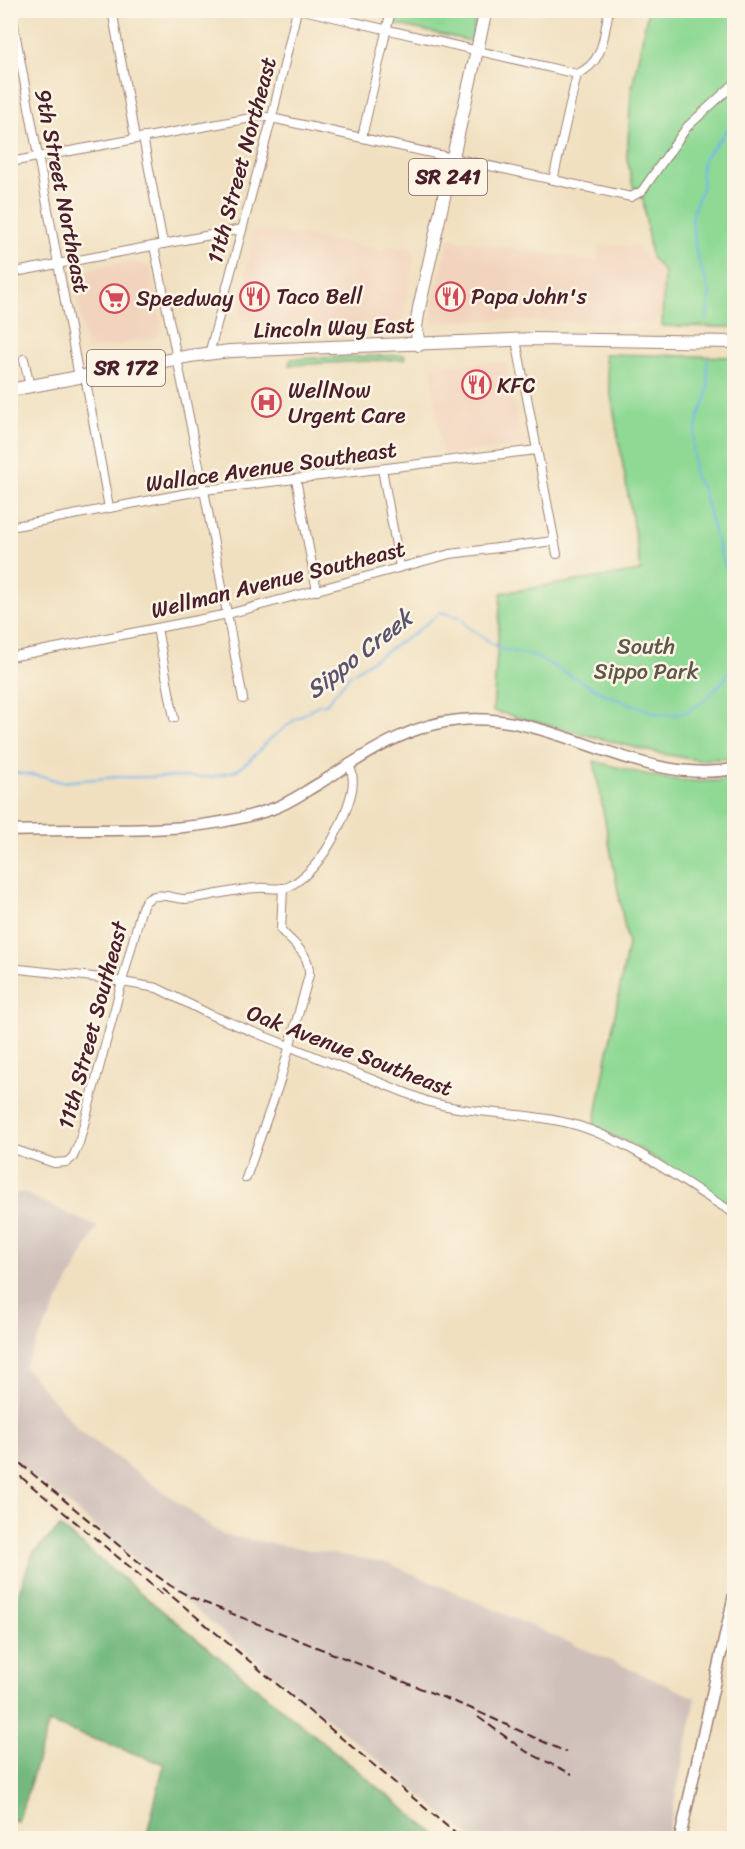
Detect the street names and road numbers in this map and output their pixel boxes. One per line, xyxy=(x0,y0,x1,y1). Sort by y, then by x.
street label: 11th Street Northeast xyxy=(195,52,288,268)
street label: 9th Street Northeast xyxy=(24,86,102,297)
road number: SR 241 xyxy=(409,159,487,195)
street label: Lincoln Way East xyxy=(253,305,416,350)
road number: SR 172 xyxy=(87,350,165,386)
street label: Wallace Avenue Southeast xyxy=(143,430,399,503)
street label: Wellman Avenue Southeast xyxy=(147,529,410,630)
street label: 11th Street Southeast xyxy=(46,916,139,1133)
street label: Oak Avenue Southeast xyxy=(241,993,459,1108)

